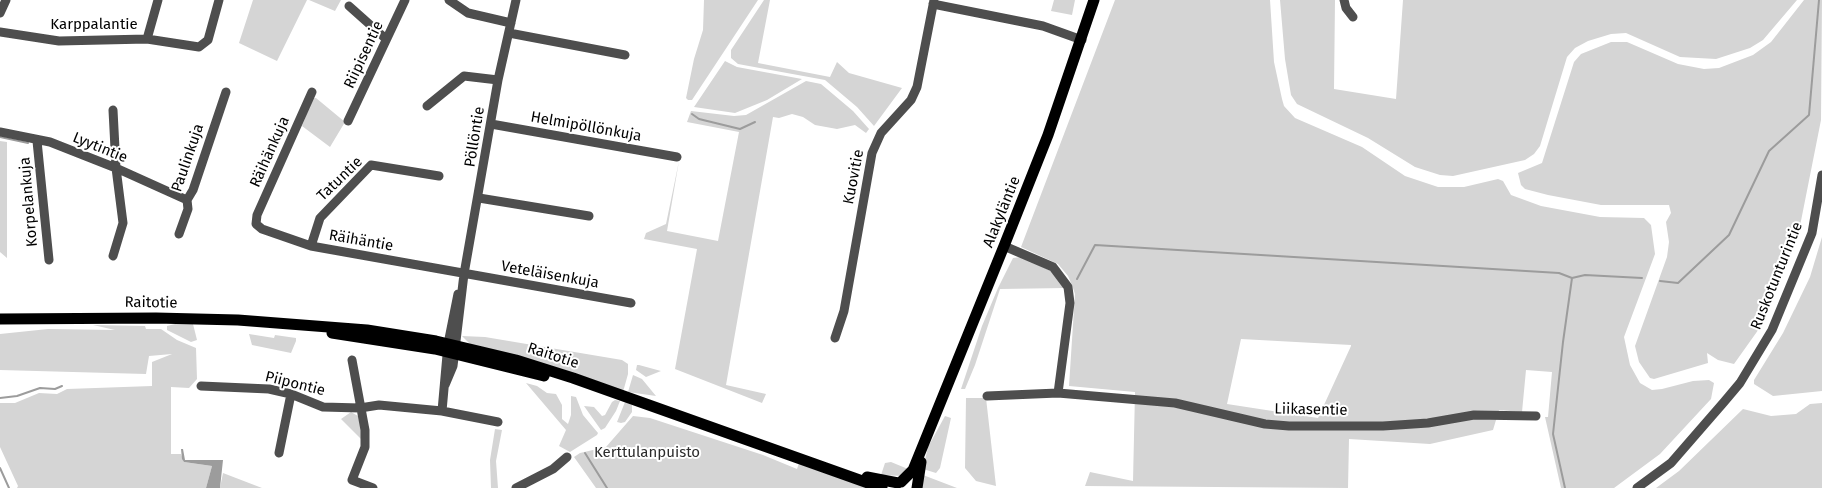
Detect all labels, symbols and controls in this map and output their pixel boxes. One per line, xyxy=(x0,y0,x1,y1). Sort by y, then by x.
street label: Karppalantie xyxy=(50,16,138,34)
street label: Riipisentie xyxy=(341,18,387,92)
street label: Pöllöntie xyxy=(461,105,489,169)
street label: Helmipöllönkuja xyxy=(529,108,643,146)
street label: Räihänkuja xyxy=(246,114,294,190)
street label: Paulinkuja xyxy=(168,122,208,194)
street label: Lyytintie xyxy=(70,129,130,167)
street label: Kuovitie xyxy=(840,148,868,206)
street label: Tatuntie xyxy=(314,153,366,205)
street label: Korpelankuja xyxy=(16,156,42,248)
street label: Alakyläntie xyxy=(980,174,1024,250)
street label: Ruskotunturintie xyxy=(1747,219,1807,333)
street label: Räihäntie xyxy=(327,227,395,255)
street label: Veteläisenkuja xyxy=(500,258,600,292)
street label: Raitotie xyxy=(124,294,178,312)
street label: Raitotie xyxy=(525,339,581,373)
street label: Piipontie xyxy=(263,368,327,400)
street label: Liikasentie xyxy=(1274,400,1348,420)
park label: Kerttulanpuisto xyxy=(594,444,700,462)

